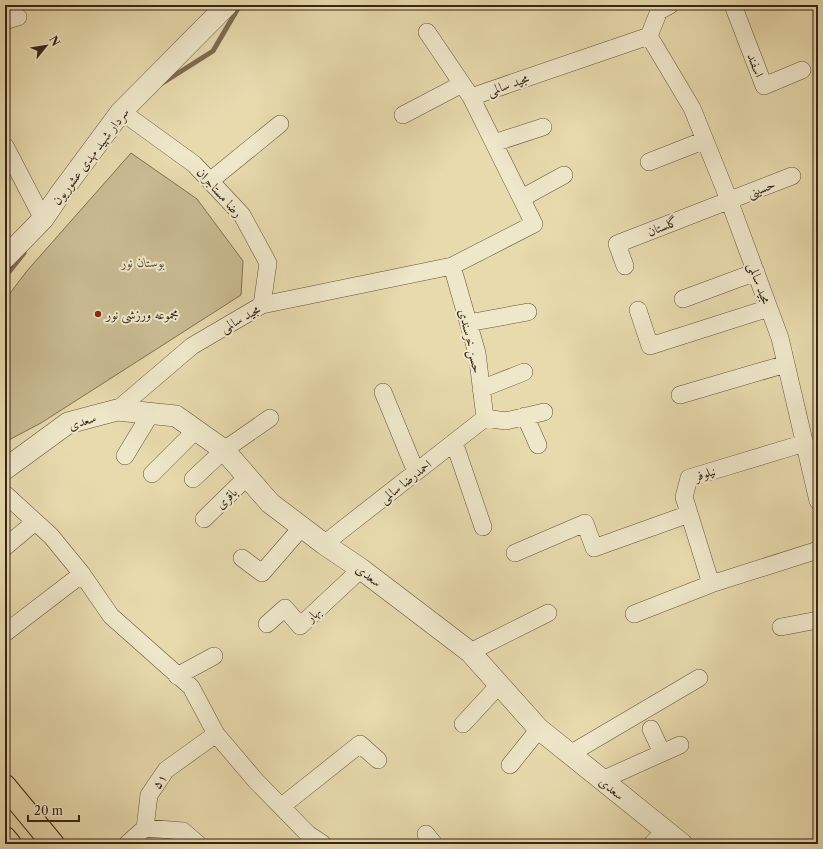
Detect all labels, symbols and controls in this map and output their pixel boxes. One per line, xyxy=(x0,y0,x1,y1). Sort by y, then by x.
north arrow xyxy=(26,26,66,66)
text: N xyxy=(46,33,63,49)
street label: اسفند xyxy=(744,51,768,79)
street label: مجید سالمی xyxy=(485,69,532,100)
street label: سردار شهید مهدی عشوریون xyxy=(48,104,133,208)
street label: رضا مستاجران xyxy=(193,164,246,221)
street label: حسینی xyxy=(745,175,778,202)
street label: گلستان xyxy=(645,213,679,239)
park label: بوستان نور xyxy=(120,254,165,271)
street label: مجید سالمی xyxy=(743,260,775,307)
street label: مجید سالمی xyxy=(217,300,264,337)
place label: مجموعه ورزشی نور xyxy=(104,306,179,324)
street label: حسن خرسندی xyxy=(454,307,486,375)
marker: مجموعه ورزشی نور xyxy=(93,309,103,319)
street label: سعدی xyxy=(66,409,98,433)
street label: احمدرضا سالمی xyxy=(376,456,436,508)
street label: نیلوفر xyxy=(690,462,718,485)
street label: باقری xyxy=(212,484,241,513)
street label: سعدی xyxy=(353,560,385,590)
street label: بهار xyxy=(301,603,325,627)
street label: ۵۱ xyxy=(148,770,170,792)
street label: سعدی xyxy=(596,773,628,803)
scale bar xyxy=(28,797,79,823)
text: 20 m xyxy=(34,803,63,818)

